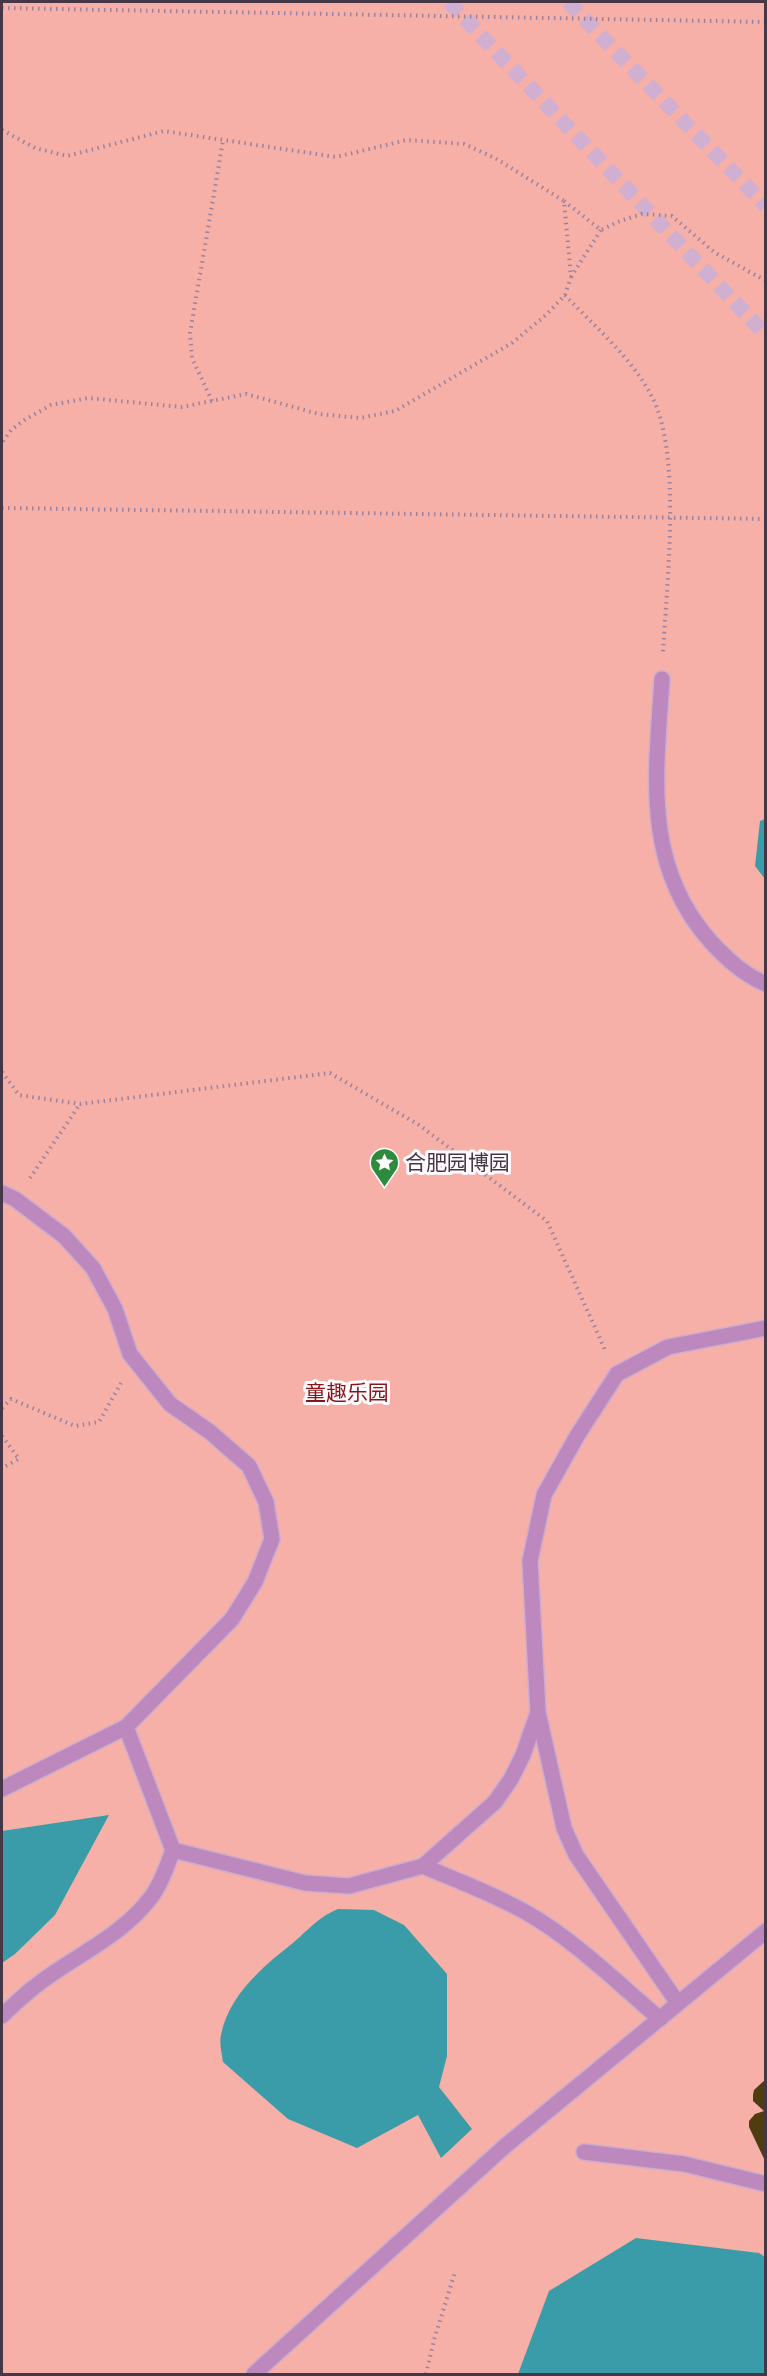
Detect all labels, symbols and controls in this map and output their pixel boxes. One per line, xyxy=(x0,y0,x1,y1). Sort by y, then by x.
place icon: 合肥园博园 xyxy=(368,1146,400,1188)
place label: 合肥园博园 xyxy=(405,1149,510,1176)
park label: 童趣乐园 xyxy=(305,1379,389,1406)

